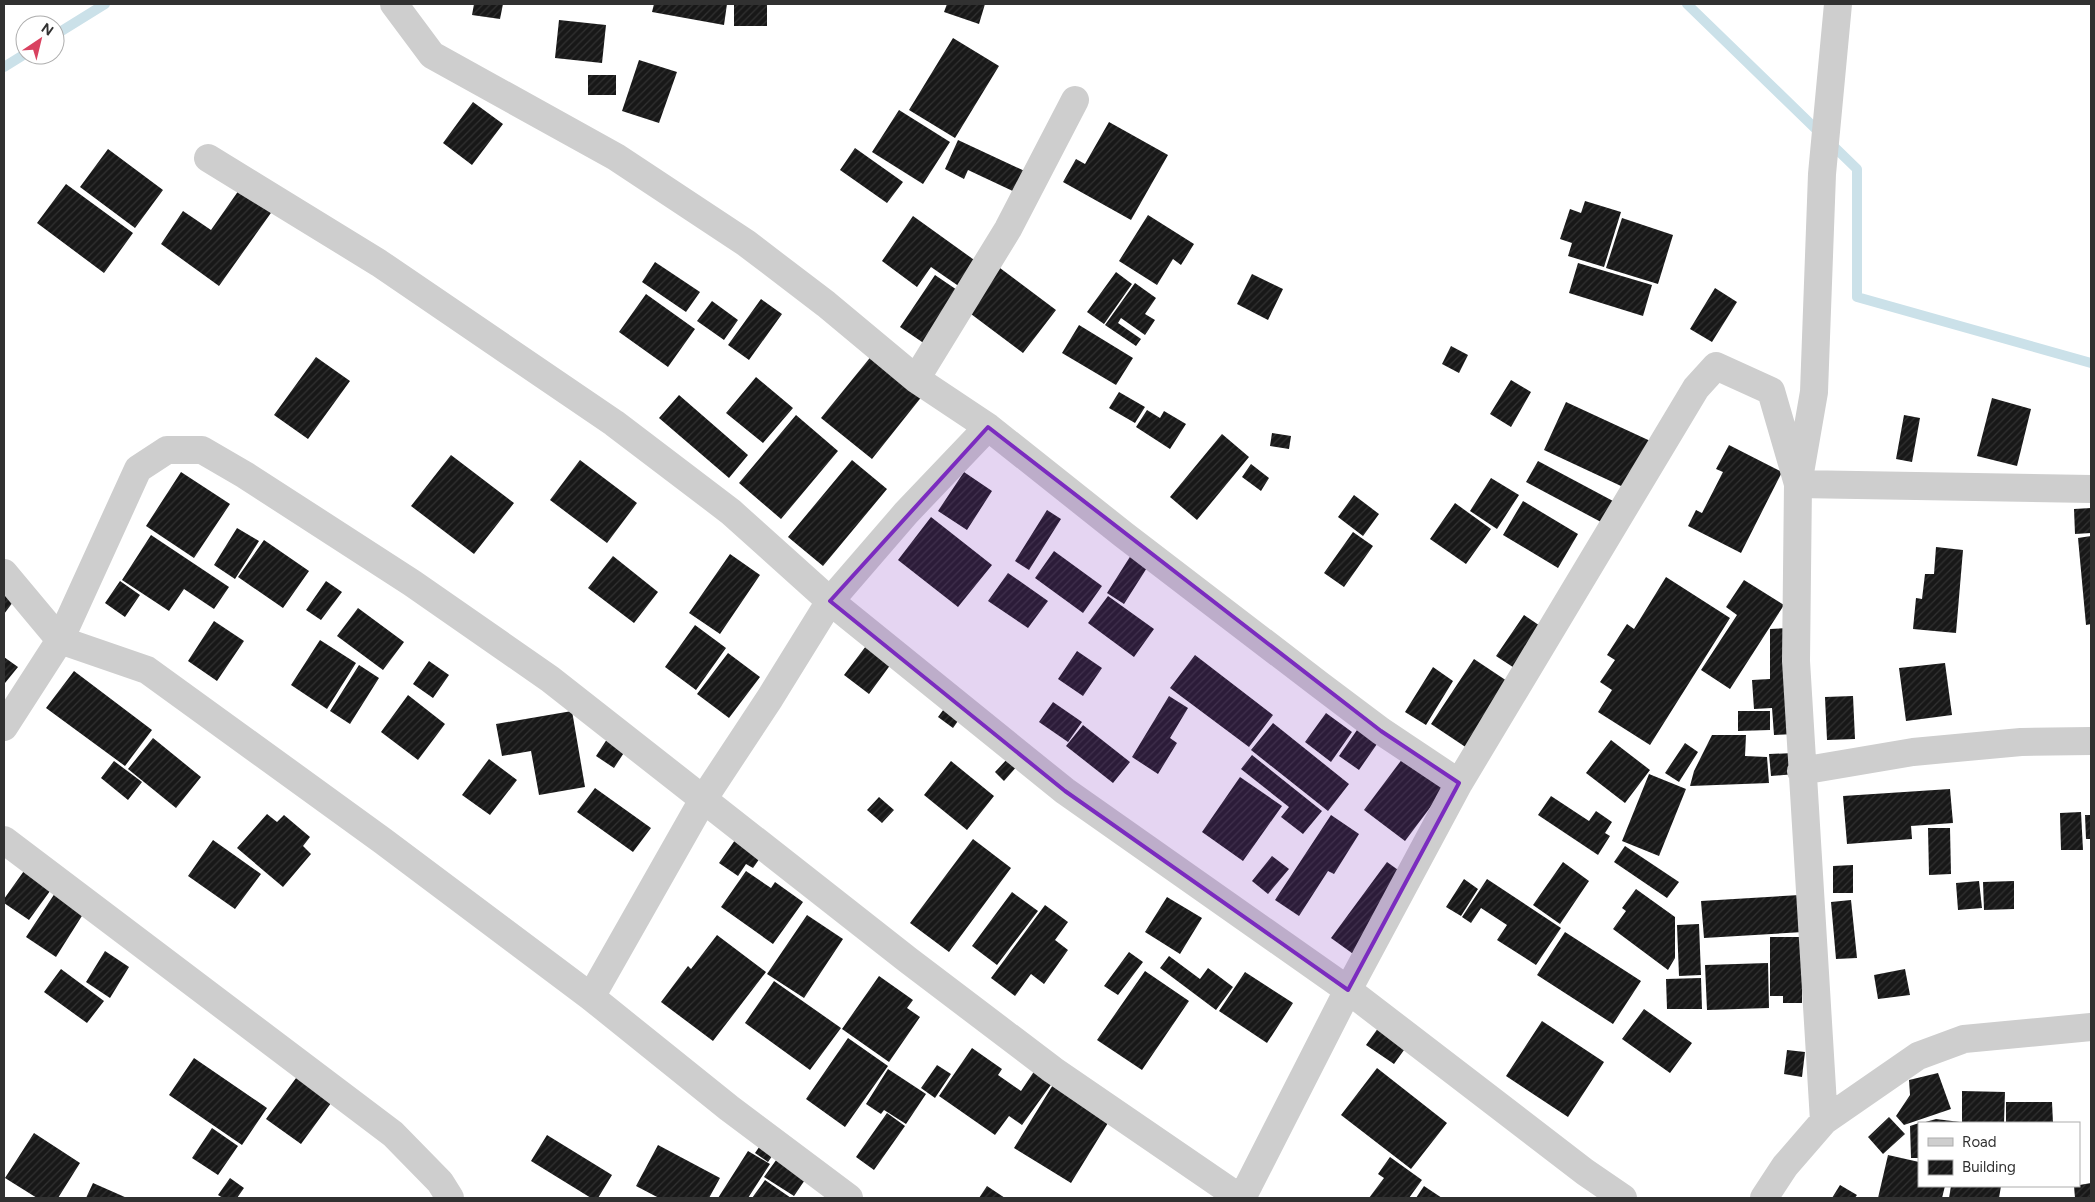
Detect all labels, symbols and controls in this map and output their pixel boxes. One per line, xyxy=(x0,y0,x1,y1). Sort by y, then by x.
north arrow xyxy=(15,15,65,65)
text: N xyxy=(38,20,56,40)
legend xyxy=(1918,1122,2080,1187)
text: Road xyxy=(1962,1133,1997,1151)
text: Building xyxy=(1962,1158,2016,1176)

